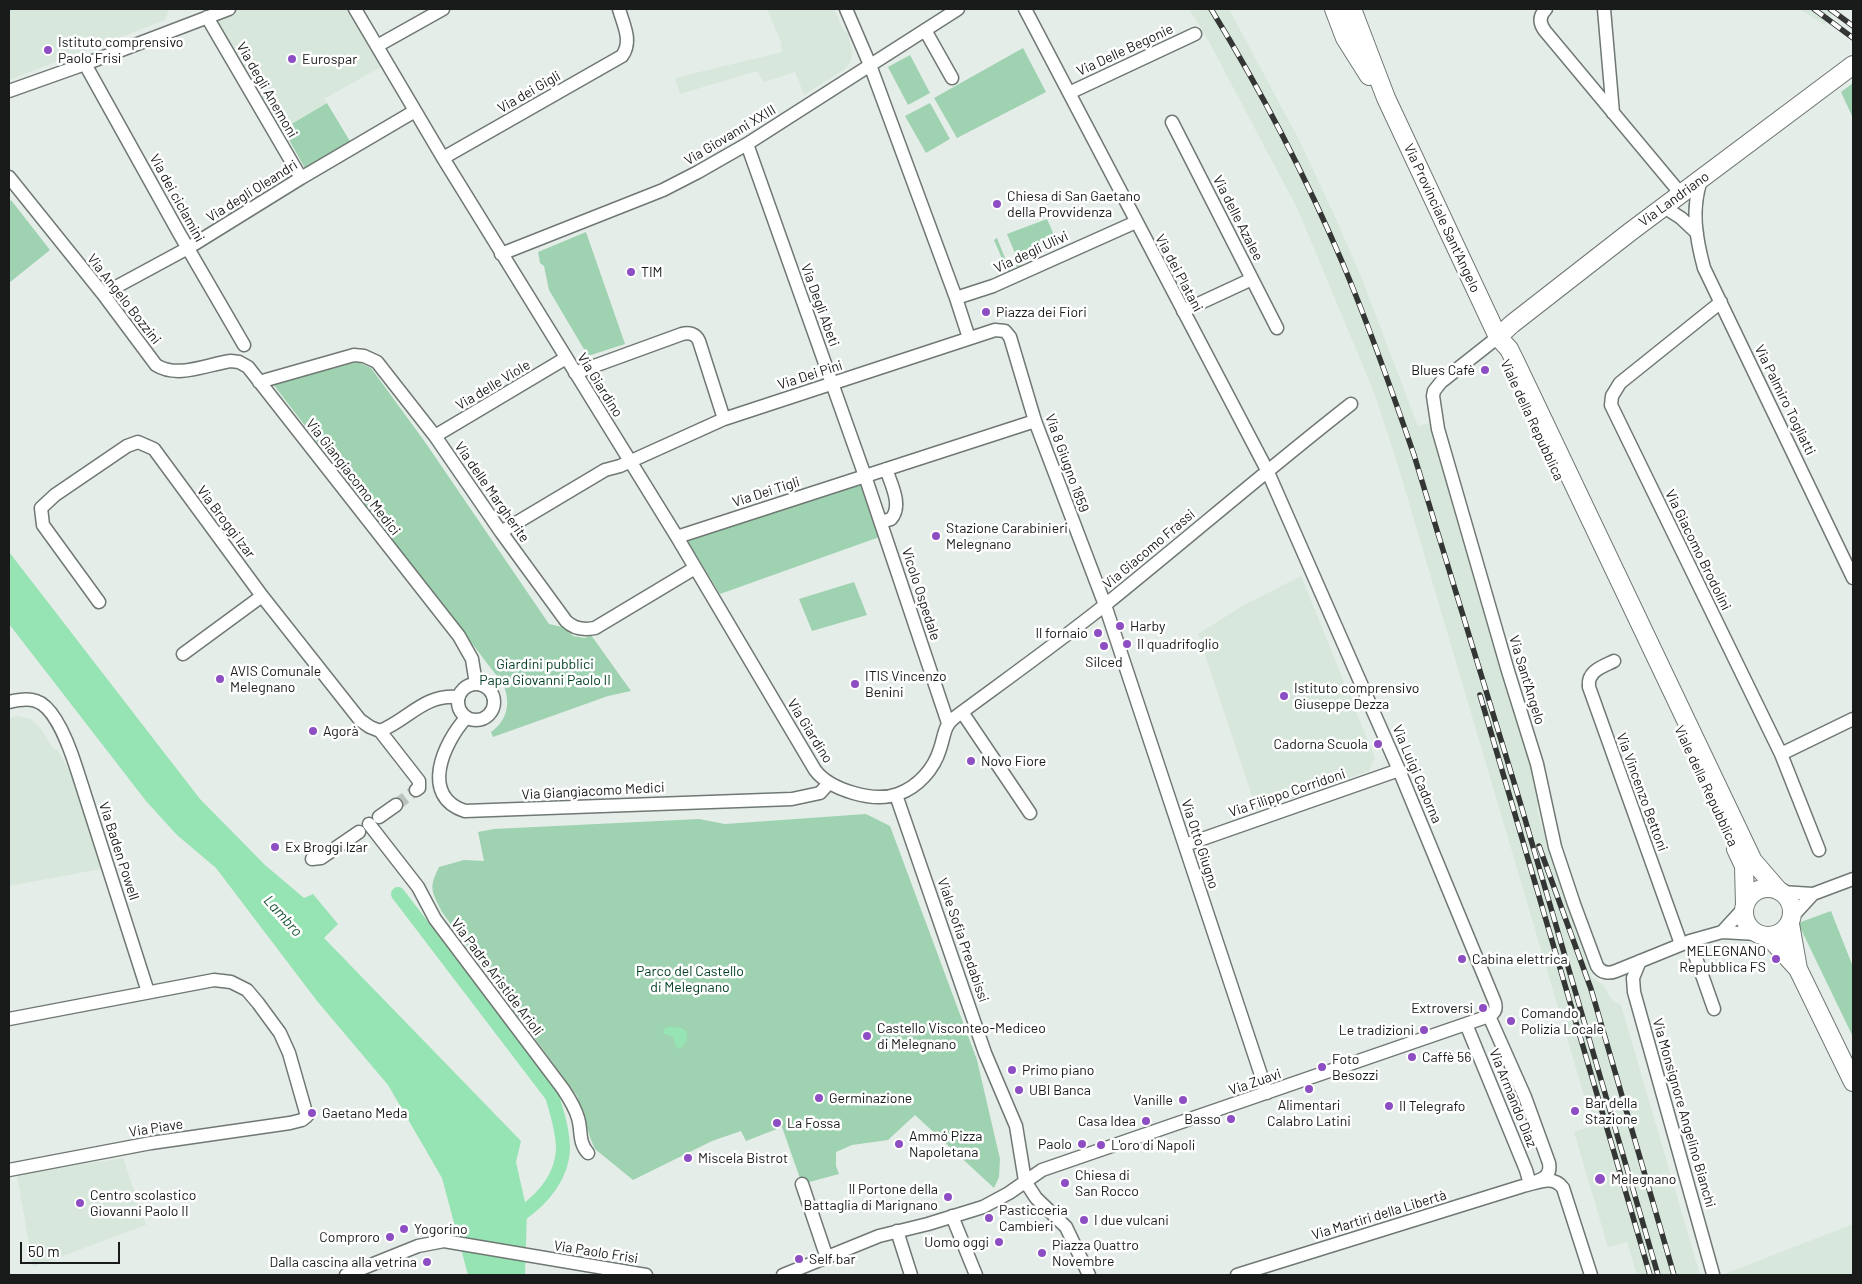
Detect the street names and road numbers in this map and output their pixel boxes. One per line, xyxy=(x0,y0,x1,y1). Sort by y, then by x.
street label: Via Delle Begonie xyxy=(1074,20,1176,80)
street label: Via degli Anemoni xyxy=(233,39,301,141)
street label: Via dei Gigli xyxy=(495,67,563,117)
street label: Via Giovanni XXIII xyxy=(681,101,779,169)
street label: Via Provinciale Sant'Angelo xyxy=(1400,141,1484,295)
street label: Via dei ciclamini xyxy=(146,151,208,245)
street label: Via degli Oleandri xyxy=(203,156,301,226)
street label: Via Landriano xyxy=(1636,168,1712,230)
street label: Via delle Azalee xyxy=(1209,172,1267,264)
street label: Via degli Ulivi xyxy=(991,227,1071,277)
street label: Via dei Platani xyxy=(1152,231,1206,315)
street label: Via Angelo Bozzini xyxy=(84,250,164,348)
street label: Via Degli Abeti xyxy=(797,261,843,349)
street label: Via Palmiro Togliatti xyxy=(1751,342,1819,458)
street label: Via Giardino xyxy=(574,350,626,420)
street label: Via delle Viole xyxy=(453,356,533,414)
street label: Via Dei Pini xyxy=(775,357,845,393)
street label: Viale della Repubblica xyxy=(1497,357,1567,483)
street label: Via 8 Giugno 1859 xyxy=(1041,411,1093,515)
street label: Via Giangiacomo Medici xyxy=(302,415,404,539)
street label: Via delle Margherite xyxy=(451,438,533,546)
street label: Via Dei Tigli xyxy=(730,473,802,511)
street label: Via Broggi Izar xyxy=(193,482,259,562)
street label: Via Giacomo Brodolini xyxy=(1661,487,1735,613)
street label: Via Giacomo Frassi xyxy=(1100,506,1198,592)
street label: Vicolo Ospedale xyxy=(898,546,944,642)
street label: Via Sant'Angelo xyxy=(1505,633,1549,727)
street label: Via Giardino xyxy=(784,696,836,766)
street label: Via Luigi Cadorna xyxy=(1389,722,1445,826)
street label: Viale della Repubblica xyxy=(1671,723,1741,849)
street label: Via Vincenzo Bettoni xyxy=(1613,730,1671,854)
street label: Via Filippo Corridoni xyxy=(1227,765,1347,821)
street label: Via Giangiacomo Medici xyxy=(521,779,665,803)
street label: Via Otto Giugno xyxy=(1178,797,1222,891)
street label: Via Baden Powell xyxy=(95,800,143,902)
street label: Viale Sofia Predabissi xyxy=(934,876,992,1004)
street label: Via Padre Aristide Arioli xyxy=(448,915,546,1039)
street label: Via Monsignore Angelino Bianchi xyxy=(1649,1016,1719,1210)
street label: Via Armando Diaz xyxy=(1486,1046,1540,1150)
street label: Via Zuavi xyxy=(1227,1065,1283,1099)
street label: Via Piave xyxy=(128,1115,184,1141)
street label: Via Martiri della Libertà xyxy=(1310,1187,1448,1243)
street label: Via Paolo Frisi xyxy=(553,1237,639,1267)

